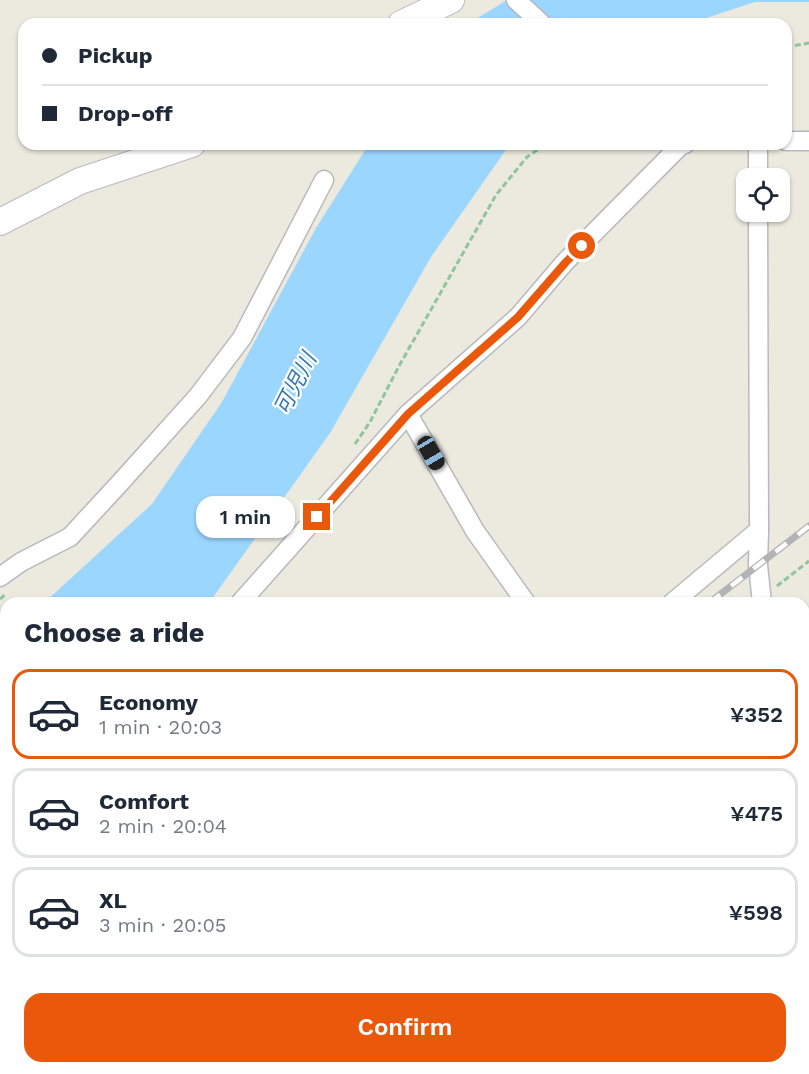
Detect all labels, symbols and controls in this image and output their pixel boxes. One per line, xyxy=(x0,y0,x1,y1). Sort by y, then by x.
text: Pickup xyxy=(78,43,153,68)
text: Drop-off xyxy=(78,101,173,126)
map controls xyxy=(736,168,790,222)
button: locate xyxy=(736,168,790,222)
route start xyxy=(568,232,595,259)
water label: 可児川 xyxy=(269,347,322,419)
car xyxy=(414,433,448,473)
callout: 1 min xyxy=(197,496,296,538)
route end xyxy=(303,503,330,530)
text: 1 min xyxy=(220,505,271,529)
text: Choose a ride xyxy=(24,617,204,649)
icon: car xyxy=(27,687,81,741)
text: Economy xyxy=(99,690,198,715)
text: ¥352 xyxy=(730,702,783,727)
text: 1 min · 20:03 xyxy=(99,715,222,739)
icon: car xyxy=(27,786,81,840)
text: Comfort xyxy=(99,789,189,814)
text: ¥475 xyxy=(730,801,783,826)
text: 2 min · 20:04 xyxy=(99,814,227,838)
icon: car xyxy=(27,885,81,939)
text: XL xyxy=(99,888,127,913)
text: ¥598 xyxy=(729,900,783,925)
text: 3 min · 20:05 xyxy=(99,913,227,937)
button: Confirm xyxy=(24,993,786,1062)

